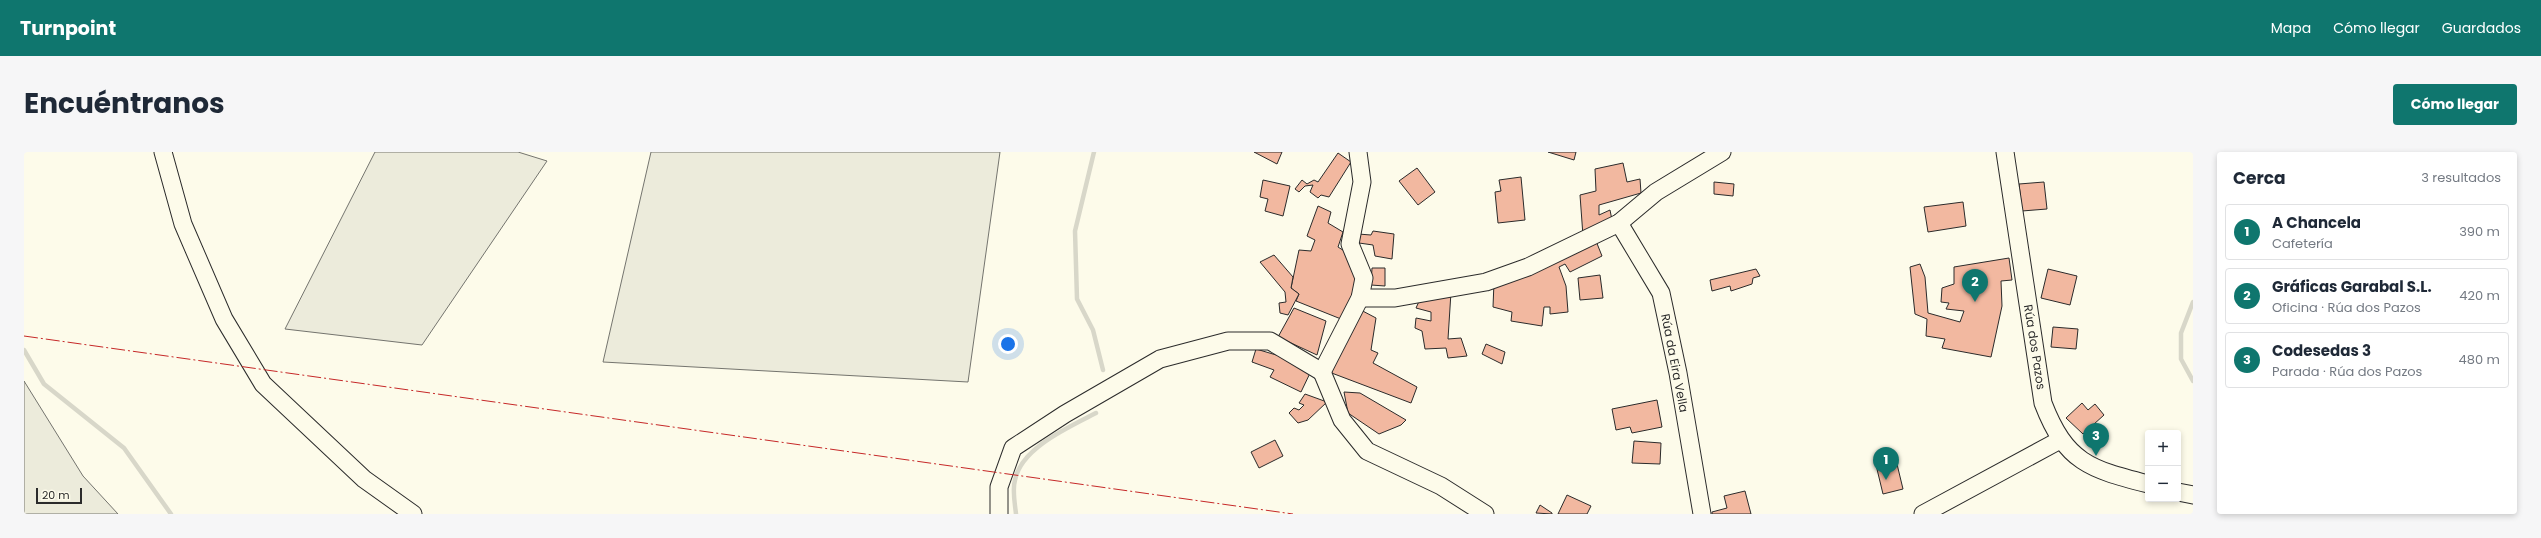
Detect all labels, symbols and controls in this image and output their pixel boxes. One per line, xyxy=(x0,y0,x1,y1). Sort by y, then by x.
text: Turnpoint xyxy=(20,15,116,42)
text: Mapa xyxy=(2271,18,2311,38)
text: Cómo llegar xyxy=(2333,18,2420,38)
text: Guardados xyxy=(2442,18,2521,38)
text: Encuéntranos xyxy=(24,84,225,123)
button: Cómo llegar xyxy=(2393,84,2517,125)
text: Cerca xyxy=(2233,166,2286,190)
text: 3 resultados xyxy=(2421,168,2501,187)
text: A Chancela xyxy=(2272,212,2361,233)
text: 1 xyxy=(2245,222,2249,241)
text: 390 m xyxy=(2459,222,2500,241)
text: Cafetería xyxy=(2272,234,2333,253)
pin: 2 xyxy=(1962,269,1988,302)
text: Gráficas Garabal S.L. xyxy=(2272,276,2432,297)
text: 2 xyxy=(2243,286,2251,305)
text: 420 m xyxy=(2459,286,2500,305)
text: Oficina · Rúa dos Pazos xyxy=(2272,298,2421,317)
street label: Rúa dos Pazos xyxy=(2020,303,2050,391)
street label: Rúa da Eira Vella xyxy=(1657,312,1693,414)
your location xyxy=(998,334,1018,354)
text: Codesedas 3 xyxy=(2272,340,2371,361)
text: 3 xyxy=(2243,350,2251,369)
text: 480 m xyxy=(2459,350,2500,369)
text: Parada · Rúa dos Pazos xyxy=(2272,362,2422,381)
pin: 3 xyxy=(2083,423,2109,456)
map controls xyxy=(2145,430,2181,502)
button: + xyxy=(2145,430,2181,466)
pin: 1 xyxy=(1873,447,1899,480)
button: − xyxy=(2145,466,2181,502)
scale bar xyxy=(36,486,82,505)
text: 20 m xyxy=(42,487,70,503)

